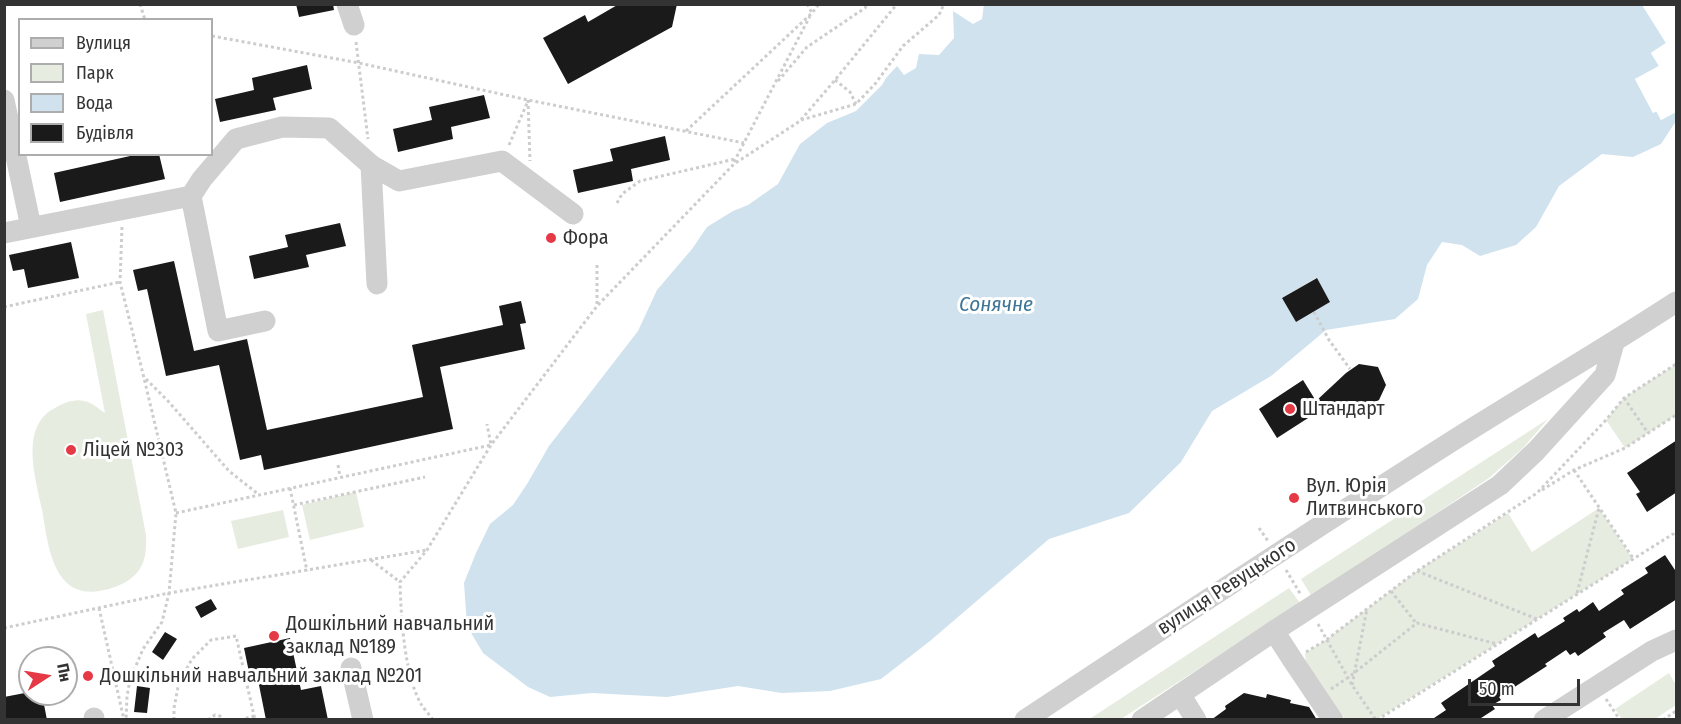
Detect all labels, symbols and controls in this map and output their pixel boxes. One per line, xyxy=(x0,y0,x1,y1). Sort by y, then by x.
legend xyxy=(18,18,213,156)
text: Вулиця xyxy=(76,32,131,54)
text: Парк xyxy=(76,62,114,84)
text: Вода xyxy=(76,92,113,114)
text: Будівля xyxy=(76,122,134,144)
place label: Фора xyxy=(563,226,609,250)
marker: Фора xyxy=(544,231,558,245)
water label: Сонячне xyxy=(959,292,1033,318)
place label: Штандарт xyxy=(1302,397,1385,421)
marker: Штандарт xyxy=(1283,402,1297,416)
place label: Ліцей №303 xyxy=(83,438,184,462)
marker: Ліцей №303 xyxy=(64,443,78,457)
place label: Вул. Юрія Литвинського xyxy=(1306,474,1423,521)
marker: Вул. Юрія Литвинського xyxy=(1287,491,1301,505)
street label: вулиця Ревуцького xyxy=(1153,533,1301,641)
place label: Дошкільний навчальний заклад №189 xyxy=(286,612,494,659)
marker: Дошкільний навчальний заклад №189 xyxy=(267,629,281,643)
north arrow xyxy=(18,646,78,706)
text: Пн xyxy=(53,662,75,683)
place label: Дошкільний навчальний заклад №201 xyxy=(100,664,422,688)
scale bar xyxy=(1471,667,1584,705)
marker: Дошкільний навчальний заклад №201 xyxy=(81,669,95,683)
text: 50 m xyxy=(1479,678,1515,700)

